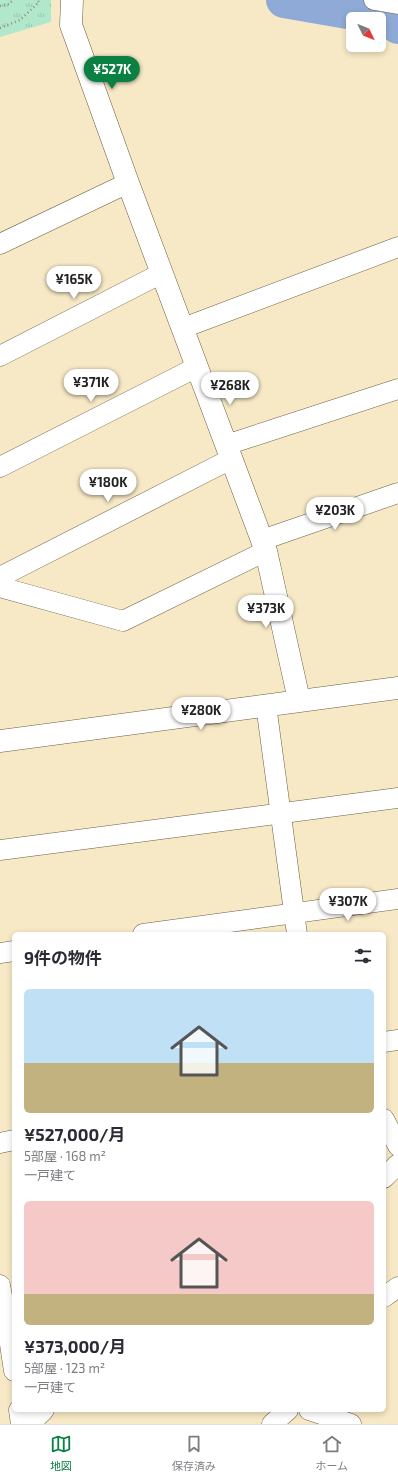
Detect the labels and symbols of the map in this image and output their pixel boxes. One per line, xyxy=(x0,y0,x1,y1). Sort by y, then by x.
north arrow xyxy=(346,12,386,52)
pin: ¥527K xyxy=(84,56,140,90)
pin: ¥165K xyxy=(46,266,102,300)
pin: ¥371K xyxy=(63,369,119,403)
pin: ¥268K xyxy=(202,372,258,406)
pin: ¥180K xyxy=(80,469,136,503)
pin: ¥203K xyxy=(307,497,363,531)
pin: ¥373K xyxy=(238,595,294,629)
pin: ¥280K xyxy=(173,697,229,731)
pin: ¥307K xyxy=(320,888,376,922)

